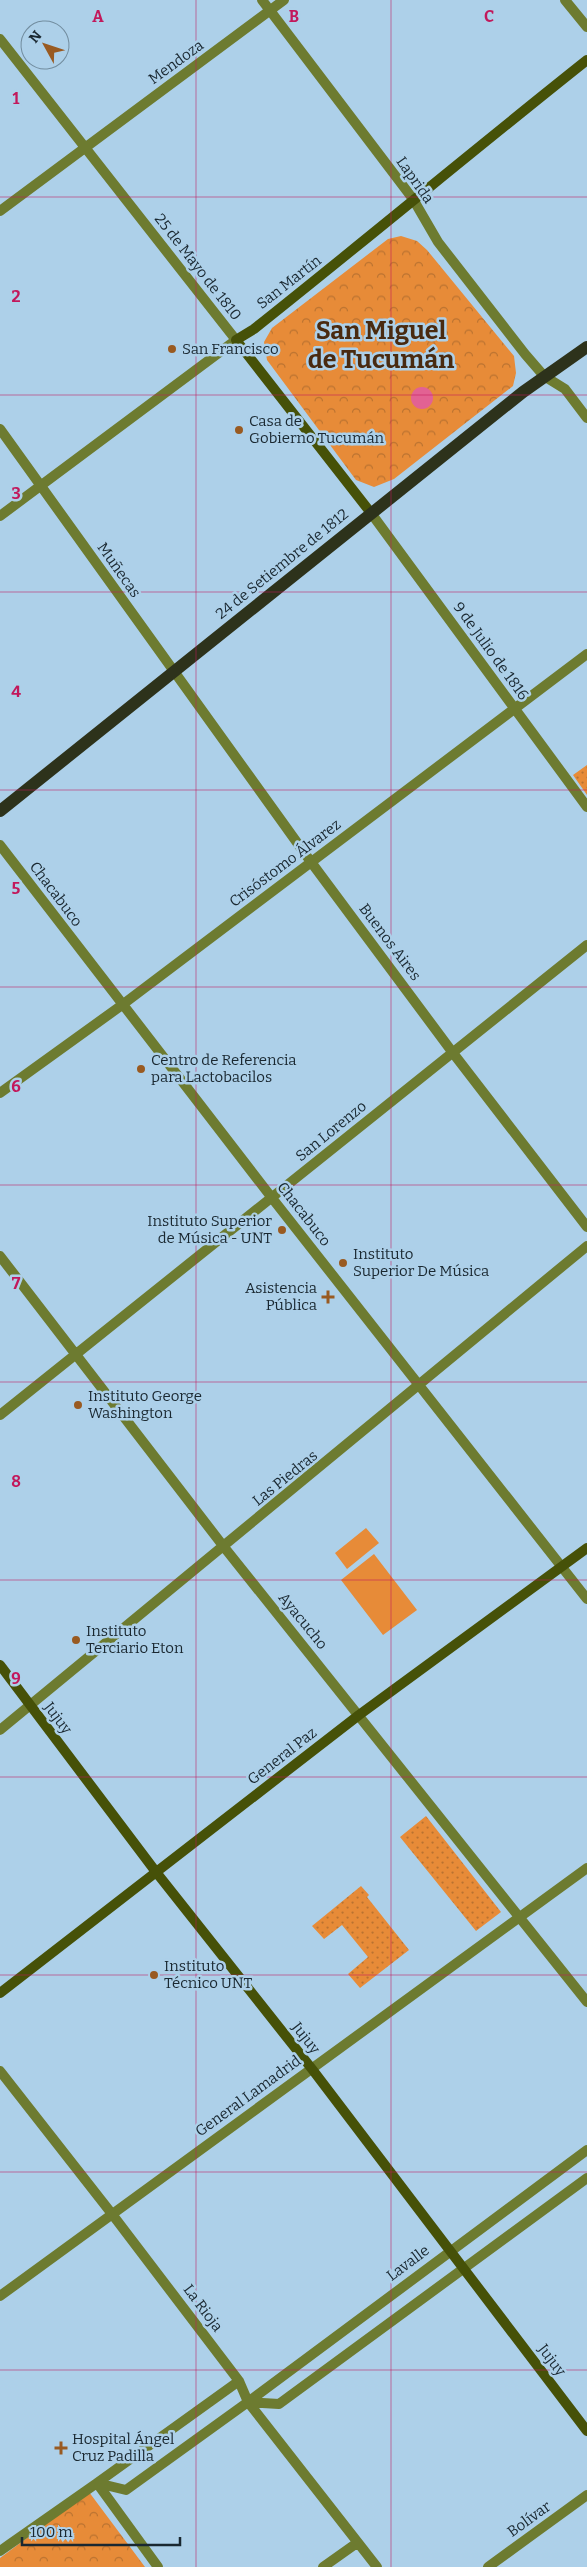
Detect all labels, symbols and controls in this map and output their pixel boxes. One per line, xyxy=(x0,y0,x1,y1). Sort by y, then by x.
text: A xyxy=(92,7,104,26)
text: B xyxy=(289,7,299,26)
text: C xyxy=(484,7,494,26)
north arrow xyxy=(20,20,70,70)
text: N xyxy=(25,27,46,47)
street label: Mendoza xyxy=(145,36,207,88)
text: 1 xyxy=(13,89,20,108)
street label: Laprida xyxy=(392,153,438,207)
street label: 25 de Mayo de 1810 xyxy=(151,210,245,324)
street label: San Martín xyxy=(253,251,325,313)
text: 2 xyxy=(11,287,21,306)
district label: San Miguel de Tucumán xyxy=(308,316,454,375)
place label: San Francisco xyxy=(182,340,279,358)
marker: San Francisco xyxy=(166,343,178,355)
place label: Casa de Gobierno Tucumán xyxy=(249,412,385,447)
marker: Casa de Gobierno Tucumán xyxy=(233,424,245,436)
text: 3 xyxy=(11,484,21,503)
street label: 24 de Setiembre de 1812 xyxy=(212,505,352,623)
street label: Muñecas xyxy=(94,539,144,601)
street label: 9 de Julio de 1816 xyxy=(449,599,533,704)
text: 4 xyxy=(11,682,21,701)
street label: Crisóstomo Álvarez xyxy=(226,815,344,911)
street label: Chacabuco xyxy=(26,858,86,930)
text: 5 xyxy=(12,879,21,898)
street label: Buenos Aires xyxy=(355,900,425,984)
place label: Centro de Referencia para Lactobacilos xyxy=(151,1051,296,1086)
marker: Centro de Referencia para Lactobacilos xyxy=(135,1063,147,1075)
text: 6 xyxy=(11,1077,21,1096)
street label: San Lorenzo xyxy=(292,1097,370,1165)
street label: Chacabuco xyxy=(273,1178,335,1250)
place label: Instituto Superior de Música - UNT xyxy=(147,1212,272,1247)
marker: Instituto Superior de Música - UNT xyxy=(276,1224,288,1236)
place label: Instituto Superior De Música xyxy=(353,1245,489,1280)
marker: Instituto Superior De Música xyxy=(337,1257,349,1269)
text: 7 xyxy=(12,1274,21,1293)
place label: Asistencia Pública xyxy=(245,1279,317,1314)
marker: Asistencia Pública xyxy=(321,1290,335,1304)
place label: Instituto George Washington xyxy=(88,1387,202,1422)
marker: Instituto George Washington xyxy=(72,1399,84,1411)
street label: Las Piedras xyxy=(249,1446,321,1510)
text: 8 xyxy=(11,1472,21,1491)
street label: Ayacucho xyxy=(275,1589,331,1653)
place label: Instituto Terciario Eton xyxy=(86,1622,184,1657)
marker: Instituto Terciario Eton xyxy=(70,1634,82,1646)
text: 9 xyxy=(11,1669,21,1688)
street label: Jujuy xyxy=(40,1698,76,1737)
street label: General Paz xyxy=(244,1723,320,1789)
place label: Instituto Técnico UNT xyxy=(164,1957,252,1992)
marker: Instituto Técnico UNT xyxy=(148,1969,160,1981)
street label: Jujuy xyxy=(287,2018,324,2057)
street label: General Lamadrid xyxy=(192,2052,304,2140)
street label: Lavalle xyxy=(383,2241,433,2285)
street label: La Rioja xyxy=(179,2281,227,2335)
street label: Jujuy xyxy=(534,2340,570,2379)
place label: Hospital Ángel Cruz Padilla xyxy=(72,2430,174,2465)
marker: Hospital Ángel Cruz Padilla xyxy=(54,2441,68,2455)
street label: Bolívar xyxy=(504,2497,554,2541)
scale bar xyxy=(22,2514,180,2546)
text: 100 m xyxy=(30,2523,73,2541)

